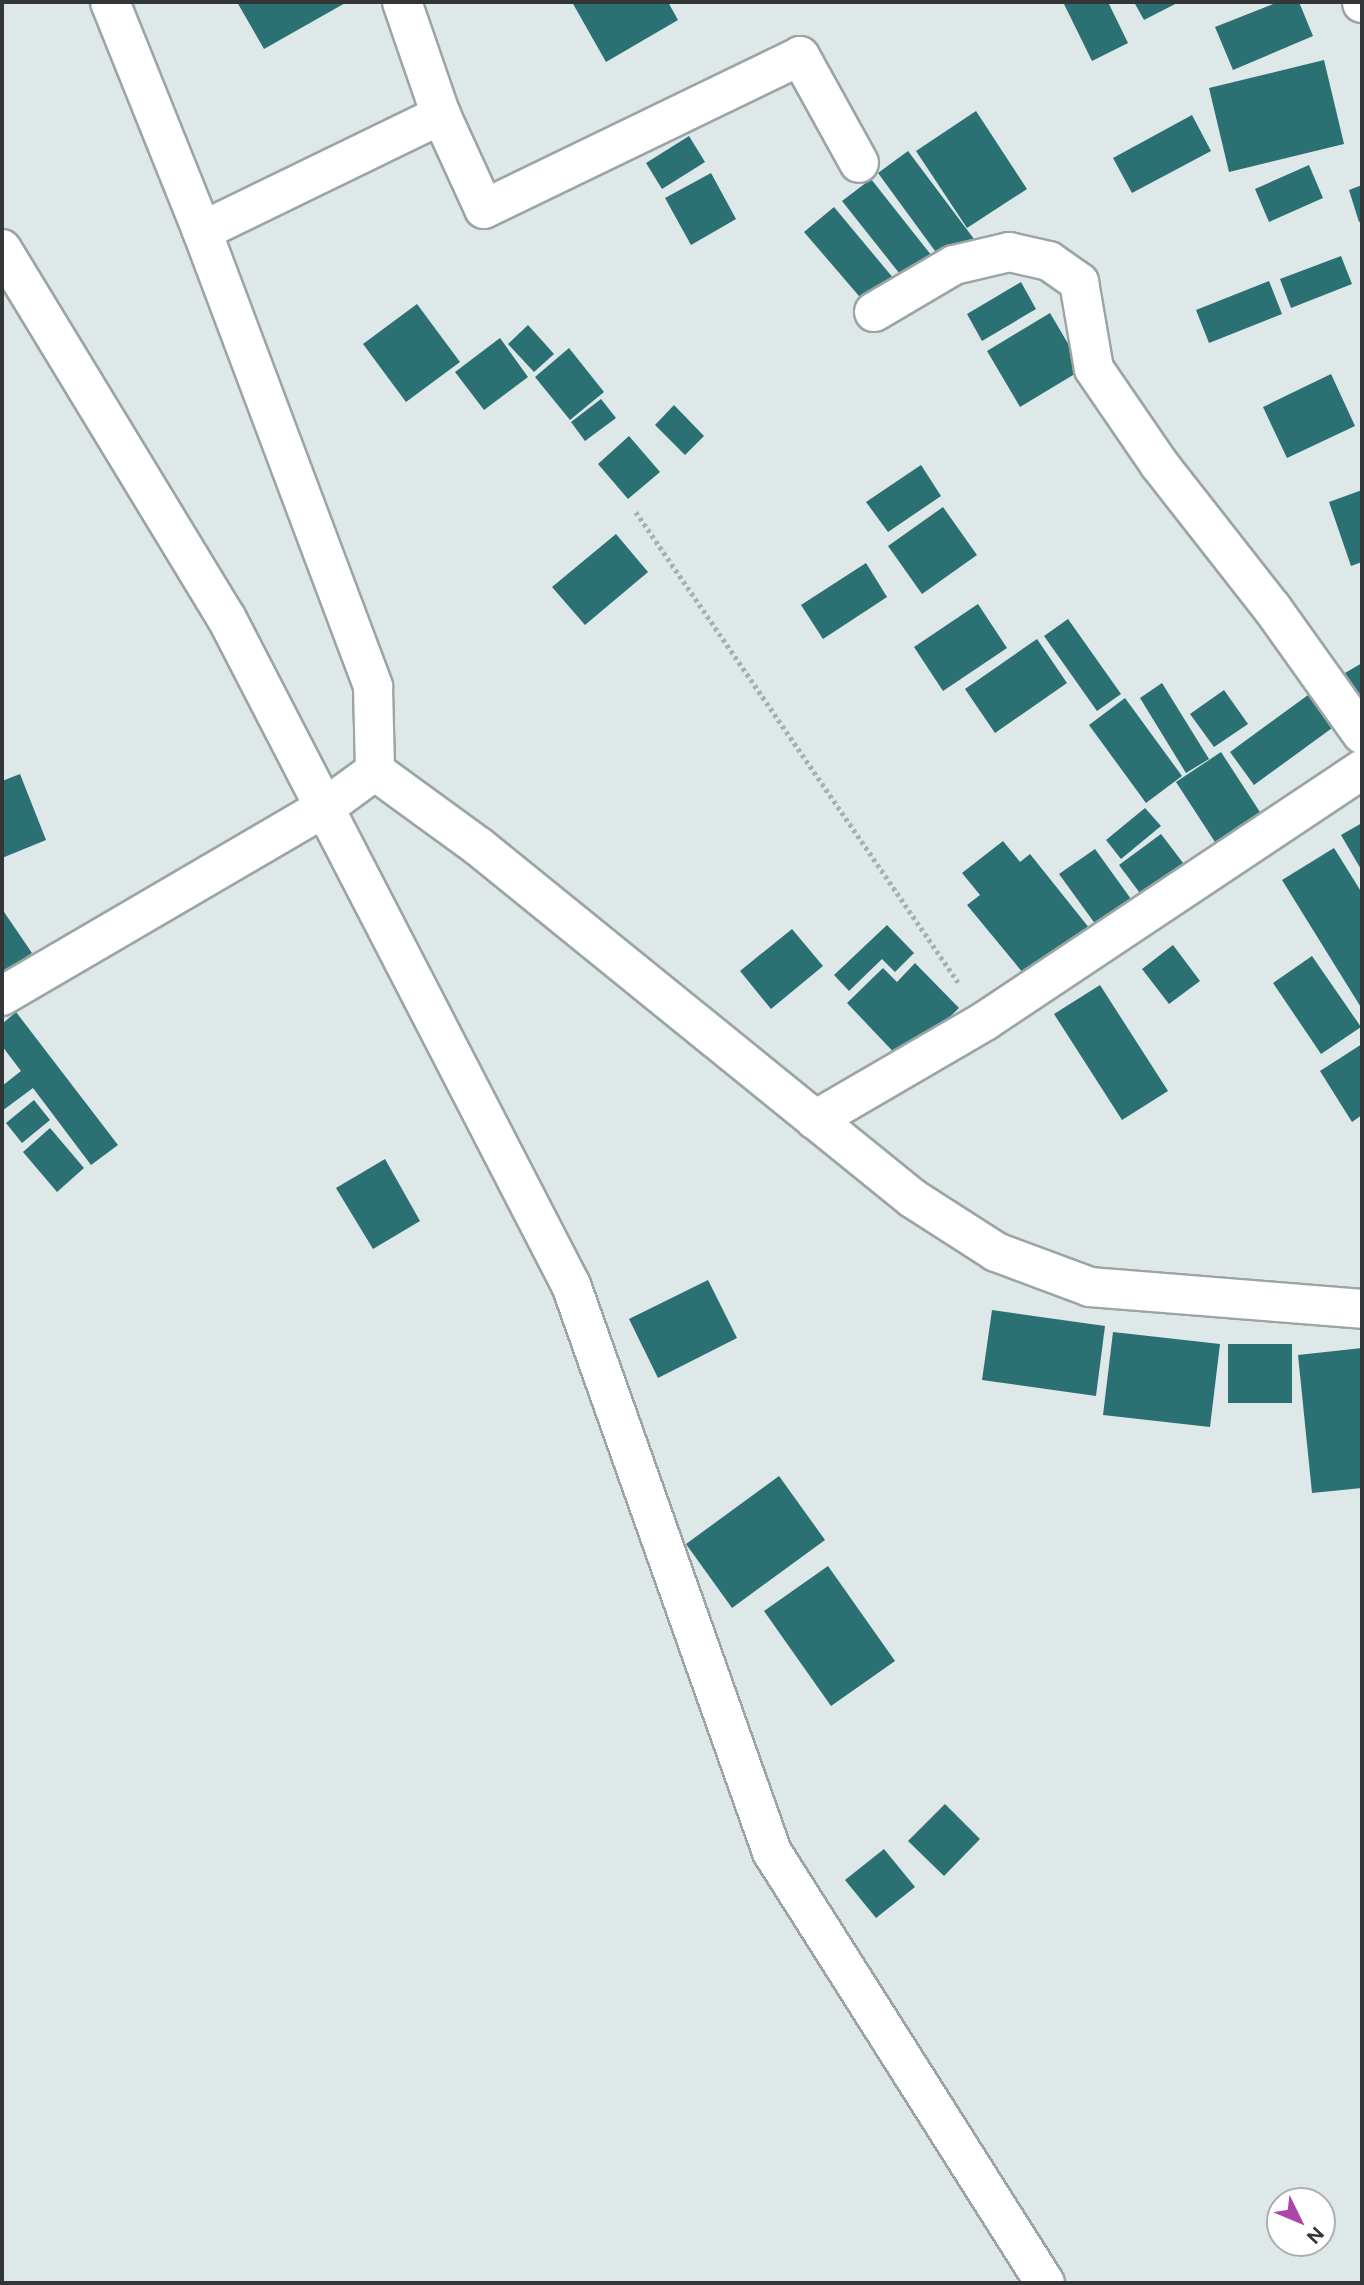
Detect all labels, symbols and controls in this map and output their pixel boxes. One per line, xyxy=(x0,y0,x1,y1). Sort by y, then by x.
north arrow xyxy=(1266,2187,1336,2257)
text: N xyxy=(1302,2222,1329,2249)

